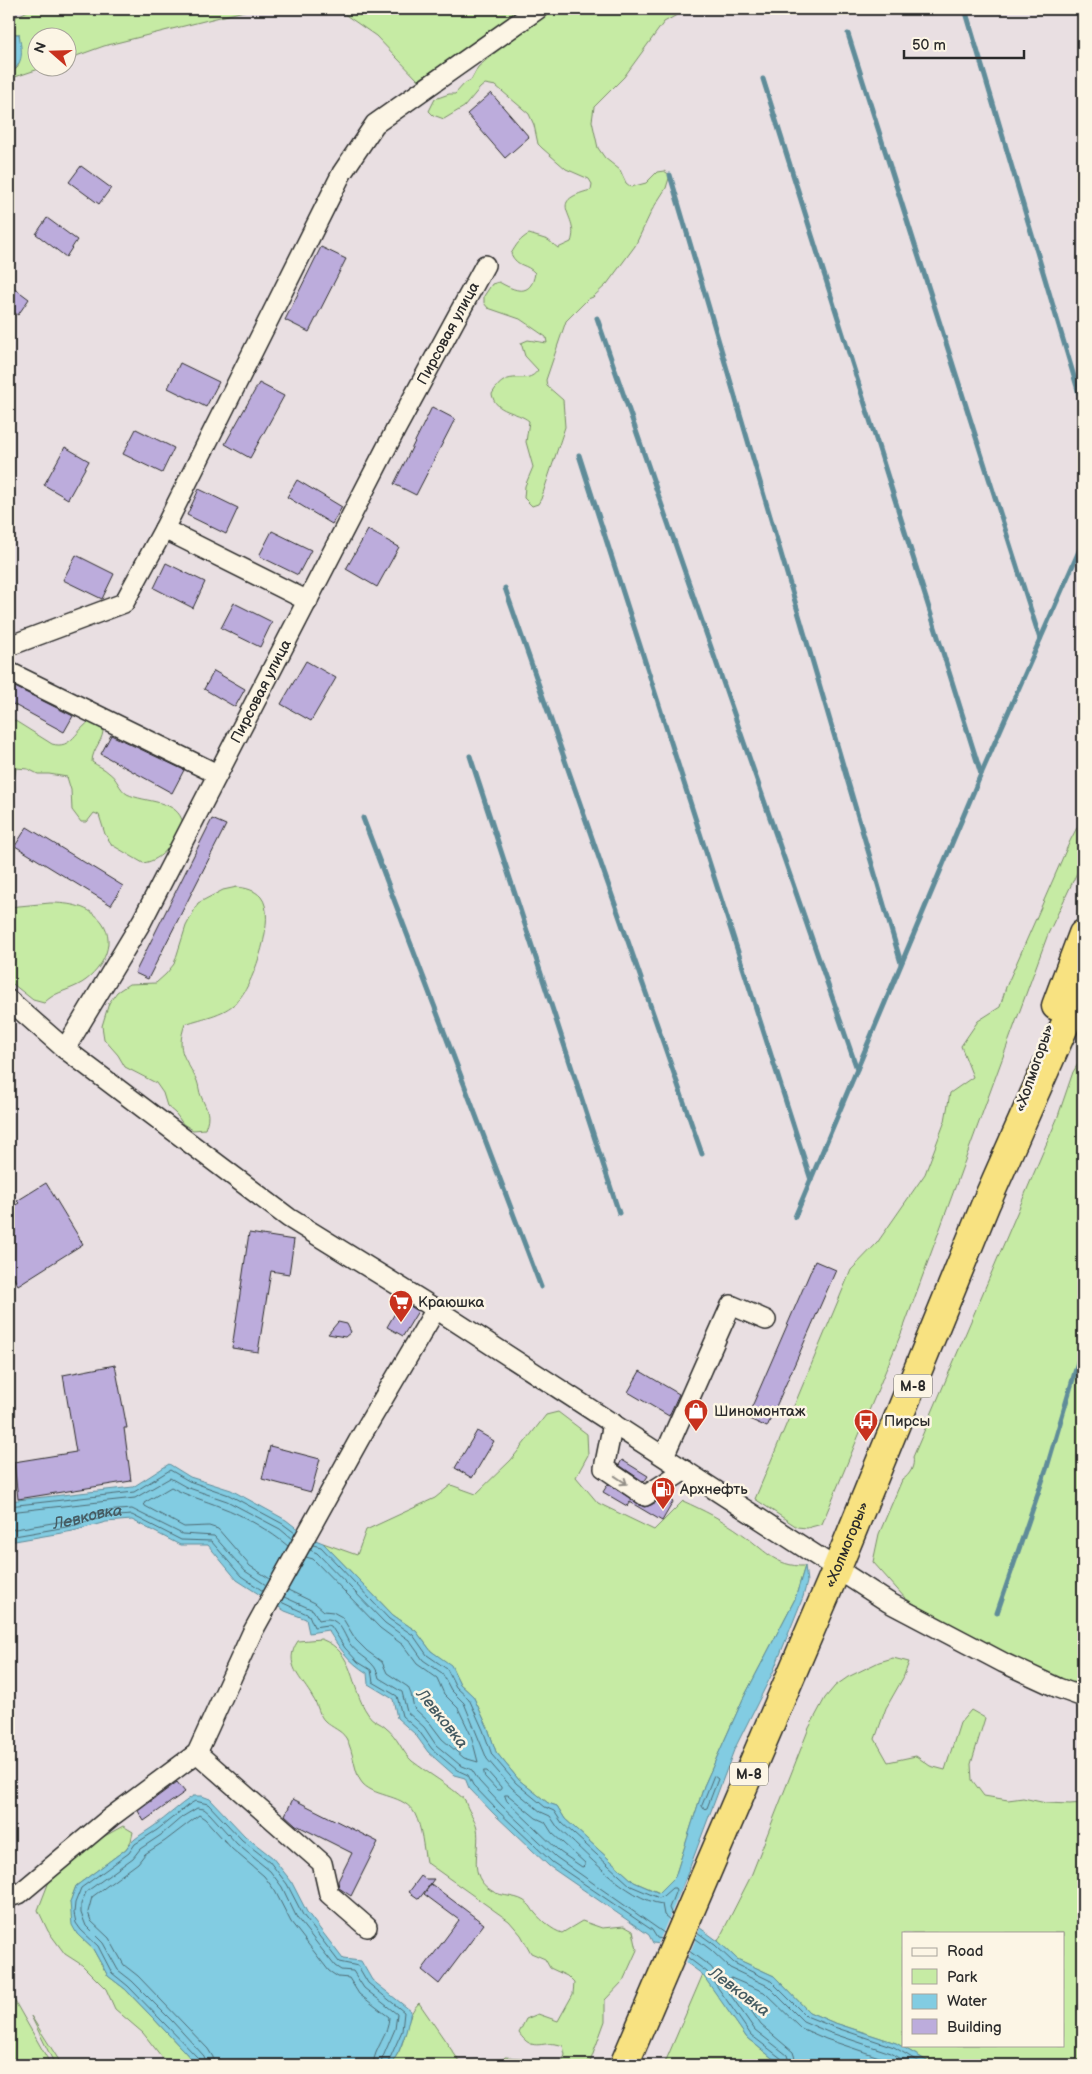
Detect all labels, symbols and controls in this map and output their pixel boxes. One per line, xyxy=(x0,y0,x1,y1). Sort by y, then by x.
north arrow xyxy=(28,28,78,78)
scale bar xyxy=(904,28,1024,60)
text: 50 m xyxy=(912,36,946,55)
text: N xyxy=(30,40,50,56)
street label: Пирсовая улица xyxy=(413,279,484,388)
street label: Пирсовая улица xyxy=(226,636,296,746)
street label: «Холмогоры» xyxy=(1011,1022,1058,1115)
supermarket icon: Краюшка xyxy=(388,1289,414,1323)
place label: Краюшка xyxy=(418,1293,484,1312)
road number: М-8 xyxy=(894,1374,932,1398)
shop icon: Шиномонтаж xyxy=(683,1398,709,1432)
place label: Шиномонтаж xyxy=(714,1402,806,1421)
bus stop icon: Пирсы xyxy=(853,1408,879,1442)
place label: Пирсы xyxy=(884,1412,930,1431)
one-way arrow xyxy=(614,1475,628,1485)
fuel station icon: Архнефть xyxy=(650,1476,676,1510)
place label: Архнефть xyxy=(679,1480,748,1499)
street label: «Холмогоры» xyxy=(821,1499,873,1591)
water label: Левковка xyxy=(51,1502,123,1534)
water label: Левковка xyxy=(412,1685,471,1752)
road number: М-8 xyxy=(730,1762,768,1786)
legend xyxy=(902,1932,1064,2046)
text: Road xyxy=(947,1942,983,1961)
water label: Левковка xyxy=(704,1963,773,2021)
text: Park xyxy=(947,1968,978,1987)
text: Water xyxy=(947,1992,987,2011)
text: Building xyxy=(947,2018,1002,2037)

